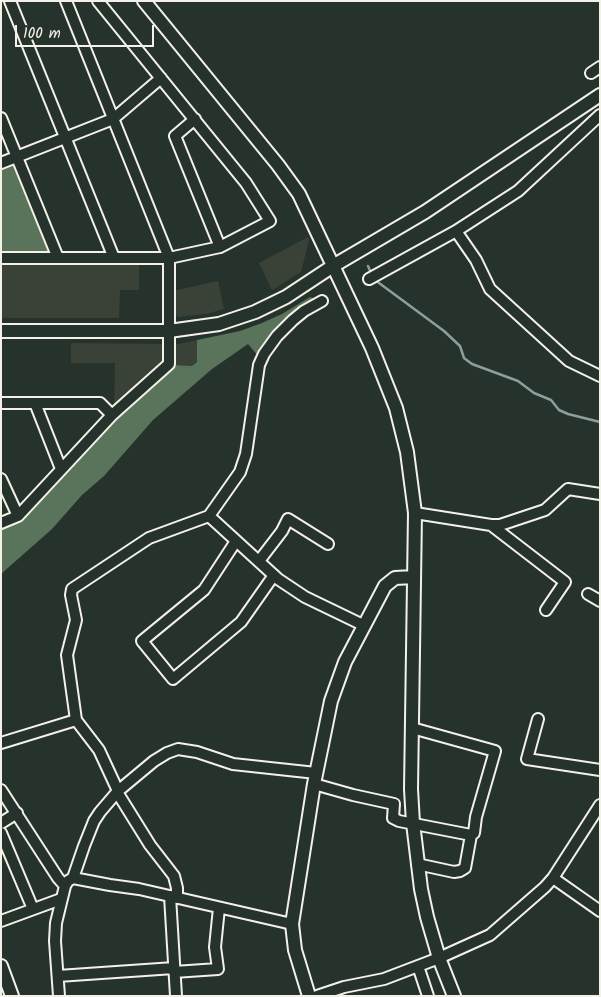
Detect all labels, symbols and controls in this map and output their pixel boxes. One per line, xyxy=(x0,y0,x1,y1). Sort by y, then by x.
scale bar xyxy=(18,15,156,47)
text: 100 m xyxy=(23,22,61,46)

